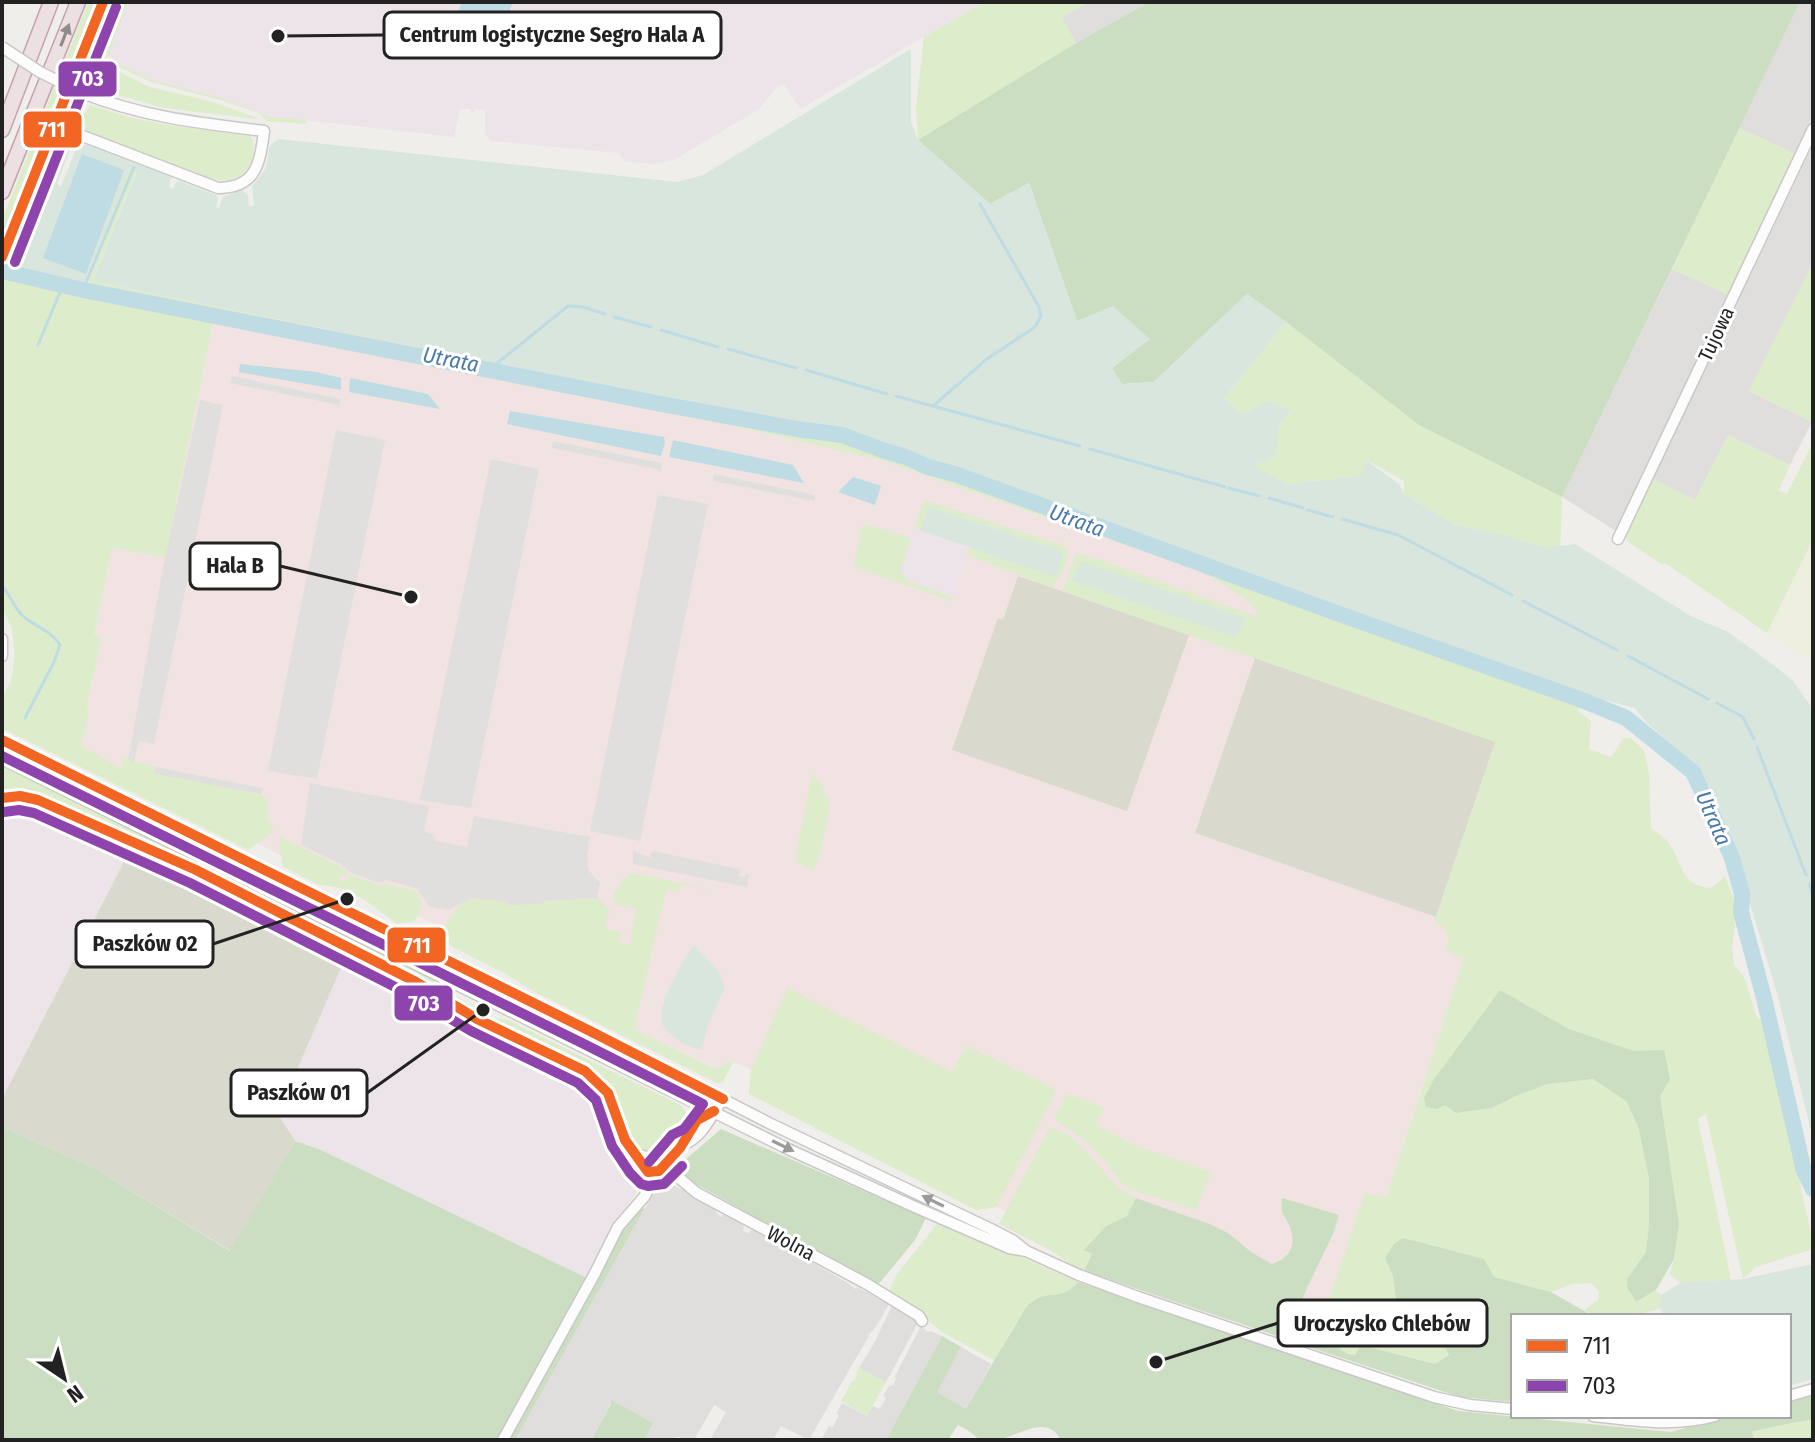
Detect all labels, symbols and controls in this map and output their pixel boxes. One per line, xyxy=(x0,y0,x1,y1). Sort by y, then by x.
callout: Centrum logistyczne Segro Hala A xyxy=(384,12,721,58)
text: Centrum logistyczne Segro Hala A xyxy=(400,21,705,48)
one-way arrow xyxy=(59,23,72,47)
line badge: 703 xyxy=(57,60,118,98)
text: 703 xyxy=(72,65,104,92)
line badge: 711 xyxy=(22,110,83,149)
text: 711 xyxy=(38,116,66,143)
street label: Tujowa xyxy=(1693,303,1739,365)
water label: Utrata xyxy=(421,341,481,378)
water label: Utrata xyxy=(1046,498,1108,543)
callout: Hala B xyxy=(190,543,280,589)
text: Hala B xyxy=(206,552,264,579)
water label: Utrata xyxy=(1690,787,1737,850)
callout: Paszków 02 xyxy=(76,921,213,967)
line badge: 711 xyxy=(386,926,447,964)
text: Paszków 02 xyxy=(93,930,197,957)
text: 711 xyxy=(403,932,431,959)
line badge: 703 xyxy=(393,984,454,1022)
text: 703 xyxy=(408,990,440,1017)
callout: Paszków 01 xyxy=(231,1070,367,1116)
text: Paszków 01 xyxy=(247,1079,351,1106)
one-way arrow xyxy=(772,1140,795,1153)
one-way arrow xyxy=(922,1194,945,1208)
street label: Wolna xyxy=(763,1220,819,1266)
callout: Uroczysko Chlebów xyxy=(1278,1300,1487,1346)
text: Uroczysko Chlebów xyxy=(1294,1310,1470,1337)
legend xyxy=(1511,1314,1791,1418)
text: 711 xyxy=(1583,1332,1611,1360)
north arrow xyxy=(24,1338,104,1418)
text: 703 xyxy=(1583,1372,1616,1400)
text: N xyxy=(62,1379,88,1409)

